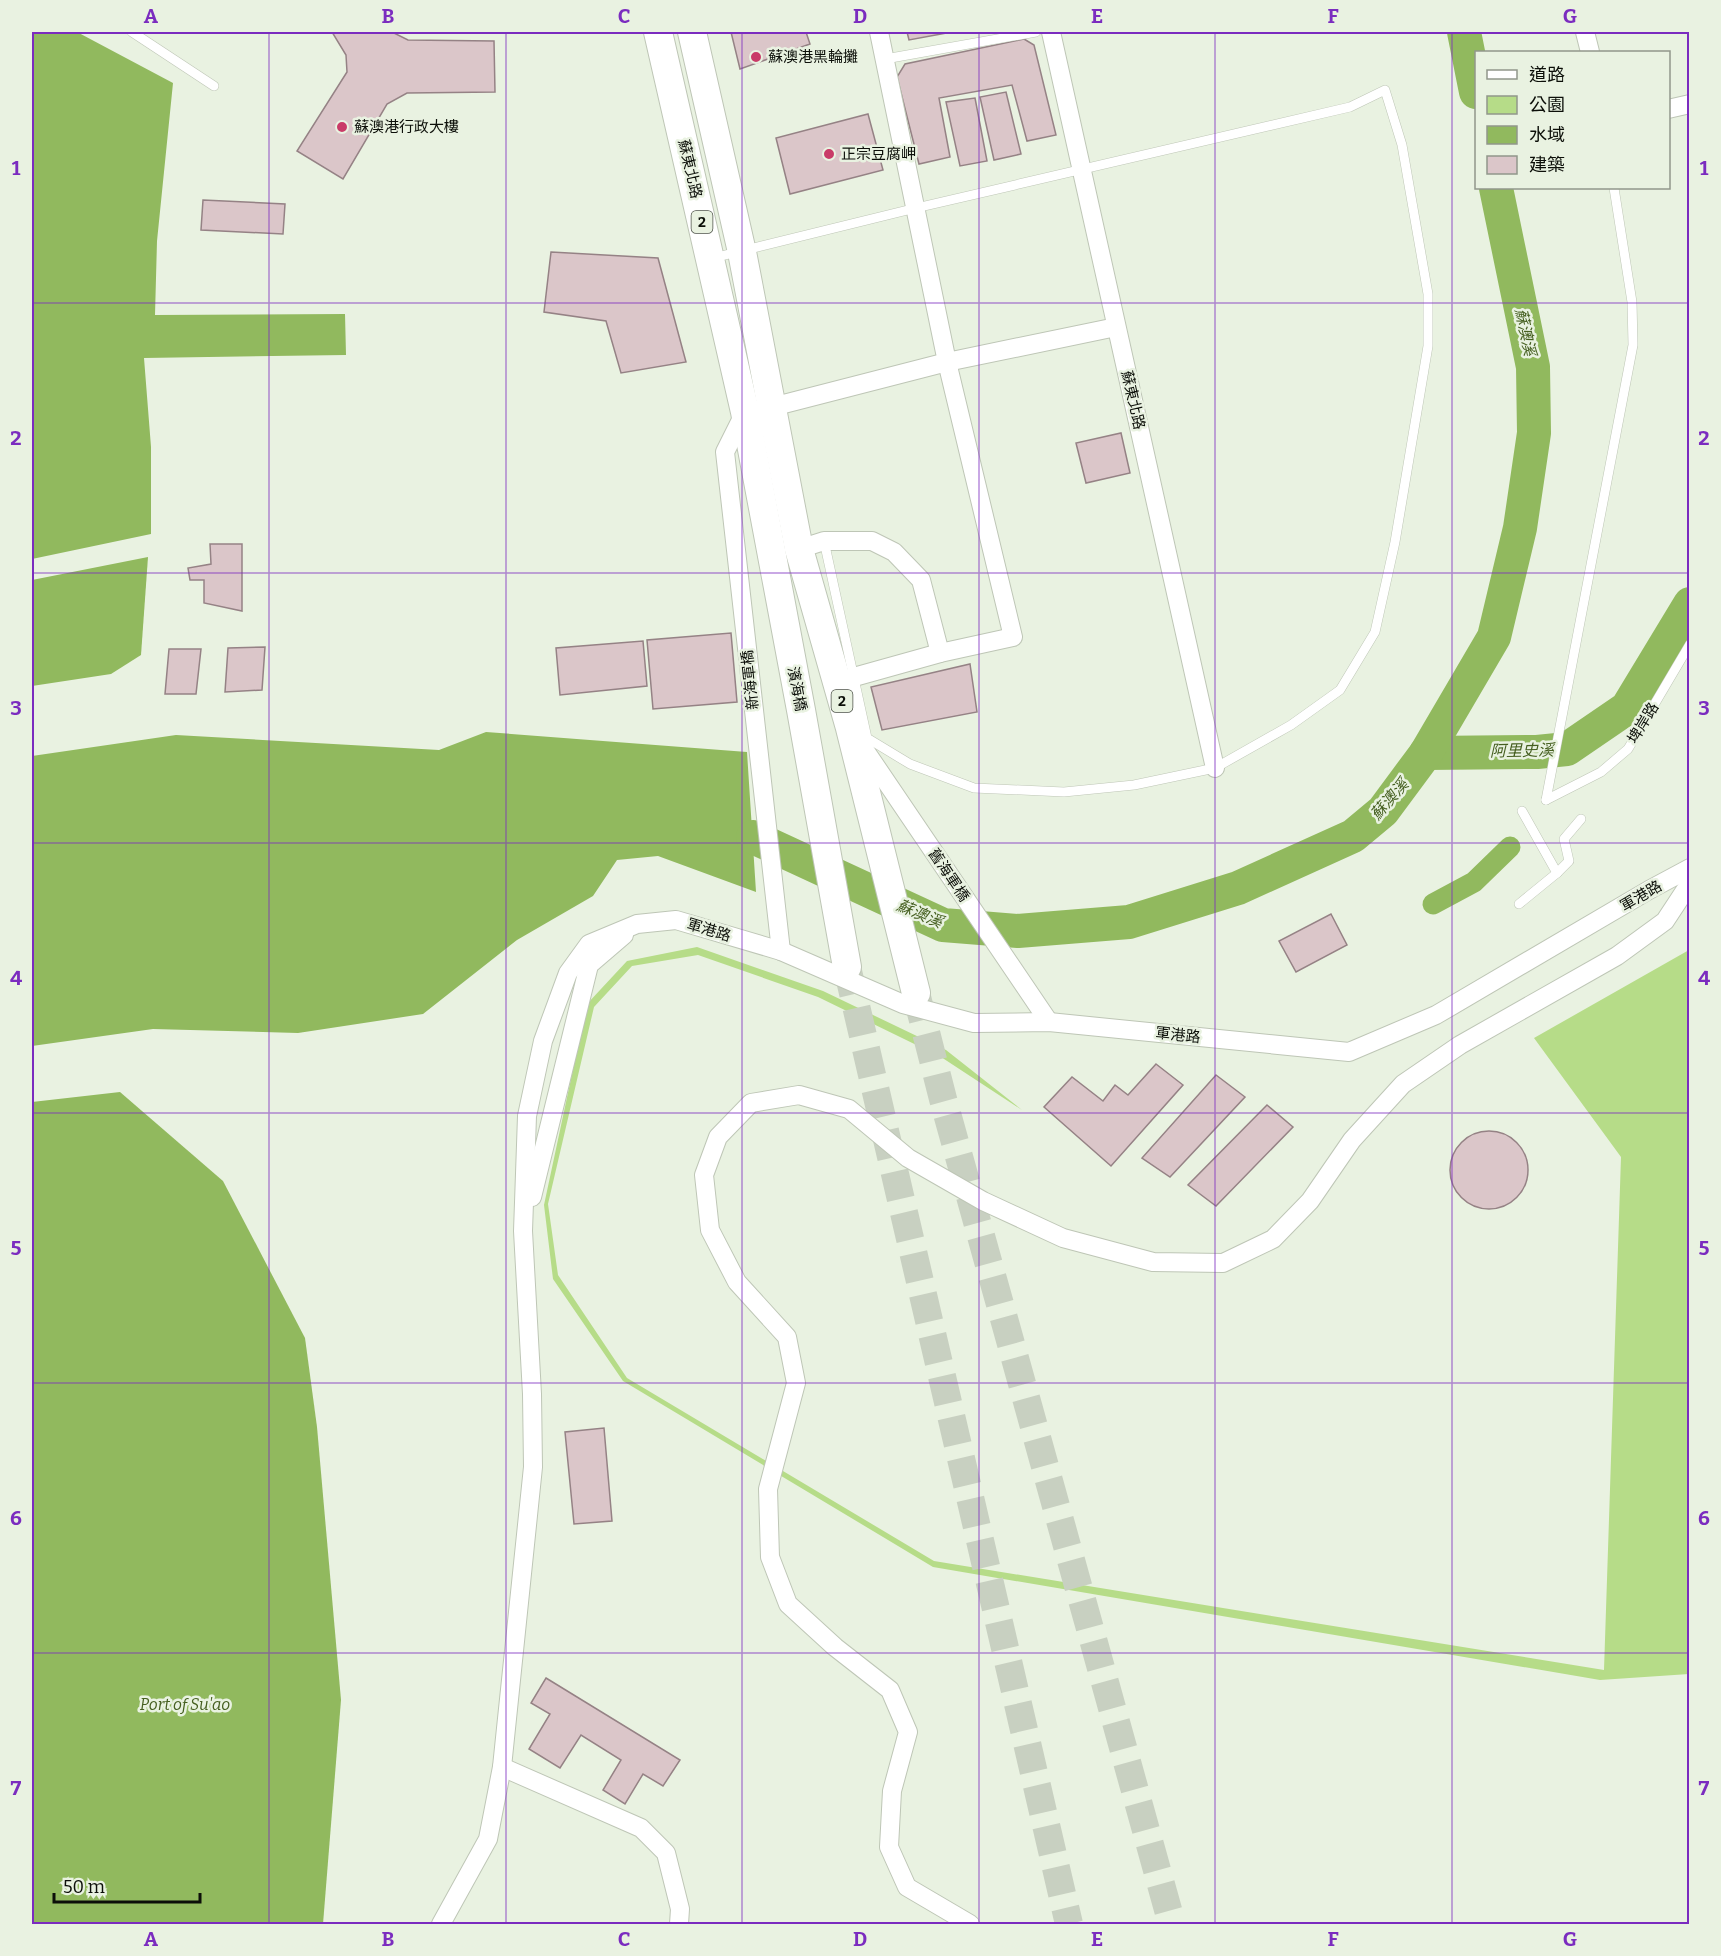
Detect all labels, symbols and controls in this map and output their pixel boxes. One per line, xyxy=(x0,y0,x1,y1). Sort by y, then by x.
text: A xyxy=(144,4,159,28)
text: B xyxy=(382,4,395,28)
text: C xyxy=(618,4,630,28)
text: D xyxy=(853,4,867,28)
text: E xyxy=(1091,4,1103,28)
text: F xyxy=(1327,4,1339,28)
text: G xyxy=(1563,4,1577,28)
place label: 蘇澳港黑輪攤 xyxy=(768,48,858,66)
marker: 蘇澳港黑輪攤 xyxy=(749,50,763,64)
legend xyxy=(1475,51,1670,189)
text: 道路 xyxy=(1529,64,1565,86)
text: 公園 xyxy=(1529,94,1565,116)
place label: 蘇澳港行政大樓 xyxy=(354,118,459,136)
marker: 蘇澳港行政大樓 xyxy=(335,120,349,134)
text: 水域 xyxy=(1529,124,1565,146)
street label: 蘇東北路 xyxy=(674,138,706,200)
place label: 正宗豆腐岬 xyxy=(841,145,916,163)
marker: 正宗豆腐岬 xyxy=(822,147,836,161)
text: 建築 xyxy=(1529,154,1565,176)
text: 1 xyxy=(12,156,21,180)
text: 1 xyxy=(1700,156,1709,180)
road number: 2 xyxy=(692,211,712,233)
water label: 蘇澳溪 xyxy=(1511,307,1540,360)
street label: 蘇東北路 xyxy=(1117,369,1149,431)
text: 2 xyxy=(10,426,22,450)
text: 2 xyxy=(1698,426,1710,450)
street label: 新海軍橋 xyxy=(738,649,762,711)
street label: 濱海橋 xyxy=(784,665,810,713)
road number: 2 xyxy=(832,690,852,712)
text: 3 xyxy=(10,696,22,720)
text: 3 xyxy=(1698,696,1710,720)
street label: 埤岸路 xyxy=(1624,699,1662,747)
water label: 阿里史溪 xyxy=(1490,740,1556,761)
water label: 蘇澳溪 xyxy=(1366,773,1414,824)
street label: 舊海軍橋 xyxy=(925,845,973,905)
street label: 軍港路 xyxy=(1617,877,1665,915)
water label: 蘇澳溪 xyxy=(894,895,947,932)
street label: 軍港路 xyxy=(685,915,733,945)
text: 4 xyxy=(10,966,22,990)
text: 4 xyxy=(1698,966,1710,990)
street label: 軍港路 xyxy=(1155,1024,1201,1046)
text: 5 xyxy=(11,1236,22,1260)
text: 5 xyxy=(1699,1236,1710,1260)
text: 6 xyxy=(10,1506,22,1530)
text: 6 xyxy=(1698,1506,1710,1530)
water label: Port of Su'ao xyxy=(140,1695,230,1714)
text: 7 xyxy=(11,1776,22,1800)
text: 7 xyxy=(1699,1776,1710,1800)
scale bar xyxy=(54,1866,200,1904)
text: 50 m xyxy=(63,1876,105,1898)
text: A xyxy=(144,1927,159,1951)
text: B xyxy=(382,1927,395,1951)
text: C xyxy=(618,1927,630,1951)
text: D xyxy=(853,1927,867,1951)
text: E xyxy=(1091,1927,1103,1951)
text: F xyxy=(1327,1927,1339,1951)
text: G xyxy=(1563,1927,1577,1951)

